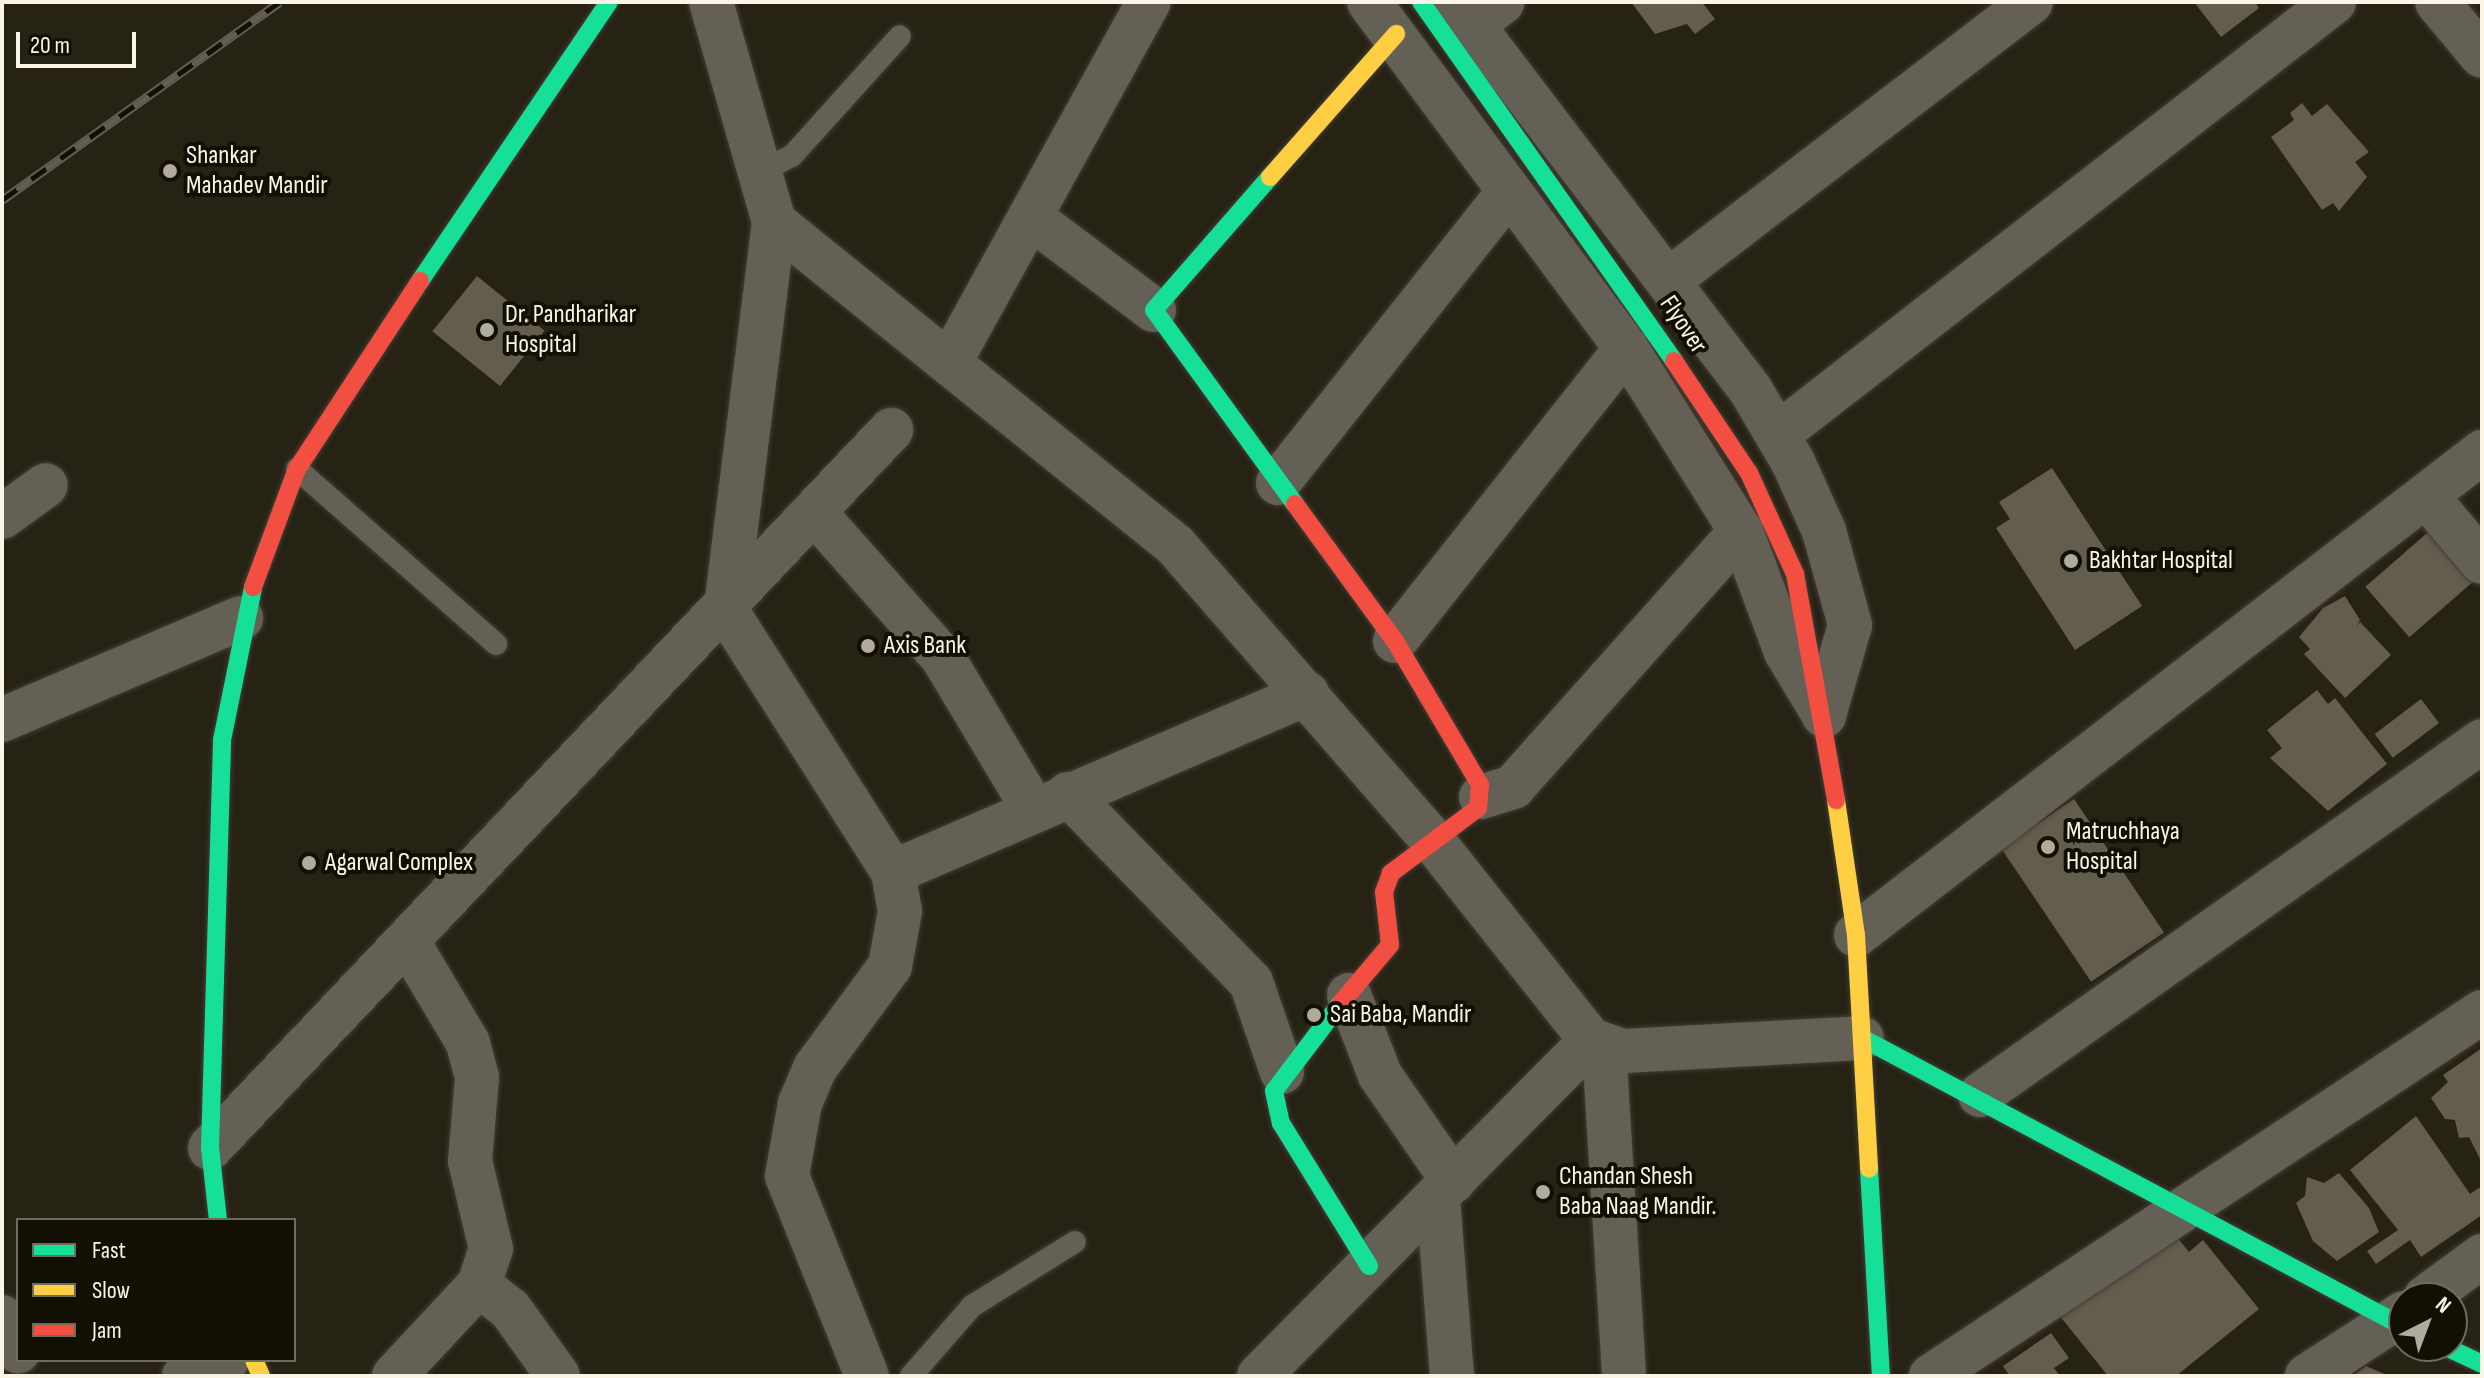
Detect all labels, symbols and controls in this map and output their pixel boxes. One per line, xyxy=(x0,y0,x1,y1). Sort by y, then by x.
scale bar xyxy=(20,16,140,66)
text: 20 m xyxy=(30,31,70,60)
place label: Shankar Mahadev Mandir xyxy=(186,140,328,202)
marker: Shankar Mahadev Mandir xyxy=(161,162,179,180)
street label: Flyover xyxy=(1652,290,1714,360)
place label: Dr. Pandharikar Hospital xyxy=(505,299,636,360)
marker: Dr. Pandharikar Hospital xyxy=(476,319,498,341)
place label: Bakhtar Hospital xyxy=(2089,545,2233,577)
marker: Bakhtar Hospital xyxy=(2060,550,2082,572)
place label: Axis Bank xyxy=(884,630,966,662)
marker: Axis Bank xyxy=(859,637,877,655)
place label: Matruchhaya Hospital xyxy=(2066,816,2180,878)
marker: Matruchhaya Hospital xyxy=(2037,836,2059,858)
place label: Agarwal Complex xyxy=(325,847,473,879)
marker: Agarwal Complex xyxy=(300,854,318,872)
place label: Sai Baba, Mandir xyxy=(1330,999,1471,1031)
marker: Sai Baba, Mandir xyxy=(1305,1006,1323,1024)
place label: Chandan Shesh Baba Naag Mandir. xyxy=(1559,1161,1717,1222)
marker: Chandan Shesh Baba Naag Mandir. xyxy=(1534,1183,1552,1201)
legend xyxy=(16,1218,296,1362)
text: Fast xyxy=(92,1236,126,1265)
text: Slow xyxy=(92,1276,130,1305)
north arrow xyxy=(2388,1282,2468,1362)
text: N xyxy=(2430,1291,2456,1319)
text: Jam xyxy=(92,1316,122,1345)

